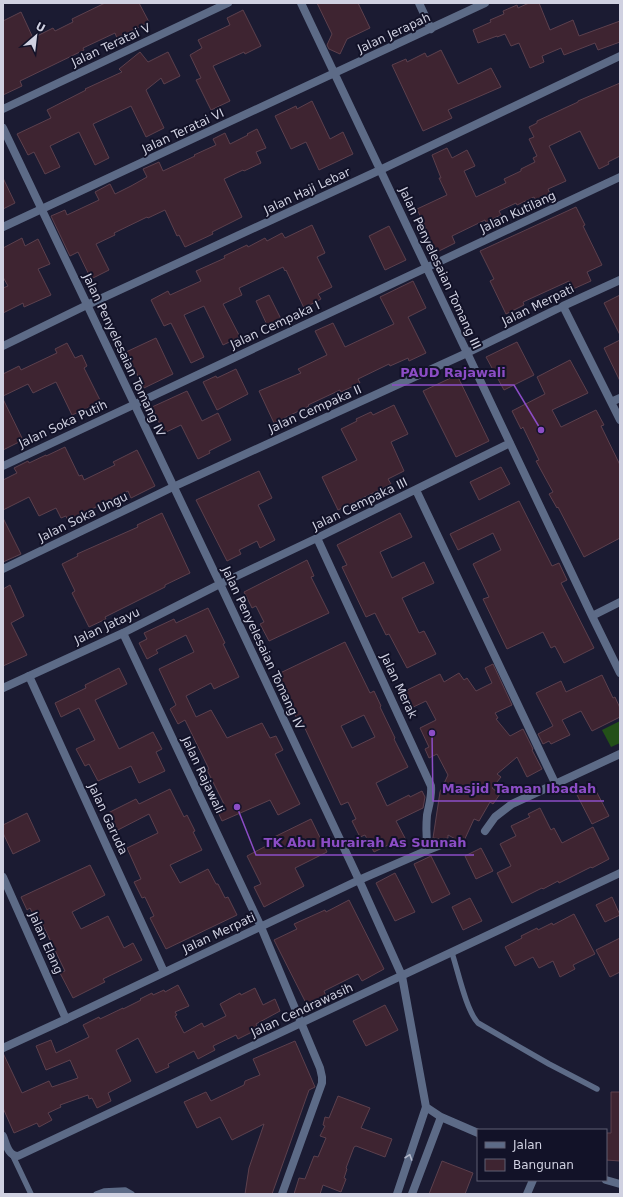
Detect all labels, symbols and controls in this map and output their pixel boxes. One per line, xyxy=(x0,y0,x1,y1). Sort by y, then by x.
street label: Jalan Jerapah xyxy=(354,10,433,56)
north arrow xyxy=(16,16,56,56)
text: U xyxy=(33,20,47,35)
street label: Jalan Teratai V xyxy=(68,20,153,70)
street label: Jalan Teratai VI xyxy=(139,106,226,157)
street label: Jalan Haji Lebar xyxy=(261,165,352,218)
street label: Jalan Penyelesaian Tomang III xyxy=(396,184,484,351)
street label: Jalan Kutilang xyxy=(477,188,558,236)
street label: Jalan Penyelesaian Tomang IV xyxy=(80,270,168,439)
street label: Jalan Merpati xyxy=(499,281,576,329)
street label: Jalan Cempaka I xyxy=(227,298,322,352)
callout: PAUD Rajawali xyxy=(392,360,514,385)
text: PAUD Rajawali xyxy=(400,365,506,380)
street label: Jalan Cempaka II xyxy=(265,382,364,436)
street label: Jalan Soka Putih xyxy=(16,397,110,451)
street label: Jalan Cempaka III xyxy=(309,475,410,534)
street label: Jalan Soka Ungu xyxy=(35,489,130,545)
street label: Jalan Penyelesaian Tomang IV xyxy=(219,563,307,732)
street label: Jalan Jatayu xyxy=(71,605,142,648)
street label: Jalan Merak xyxy=(377,650,420,721)
street label: Jalan Rajawali xyxy=(179,734,227,816)
callout: Masjid Taman Ibadah xyxy=(433,776,604,801)
street label: Jalan Garuda xyxy=(85,780,131,857)
text: Masjid Taman Ibadah xyxy=(442,781,596,796)
callout: TK Abu Hurairah As Sunnah xyxy=(256,830,474,855)
text: TK Abu Hurairah As Sunnah xyxy=(264,835,466,850)
street label: Jalan Elang xyxy=(26,909,66,976)
street label: Jalan Merpati xyxy=(179,910,258,956)
street label: Jalan Cendrawasih xyxy=(248,980,355,1040)
legend xyxy=(477,1129,607,1181)
text: Jalan xyxy=(512,1138,542,1152)
one-way arrow xyxy=(404,1154,413,1161)
text: Bangunan xyxy=(513,1158,574,1172)

